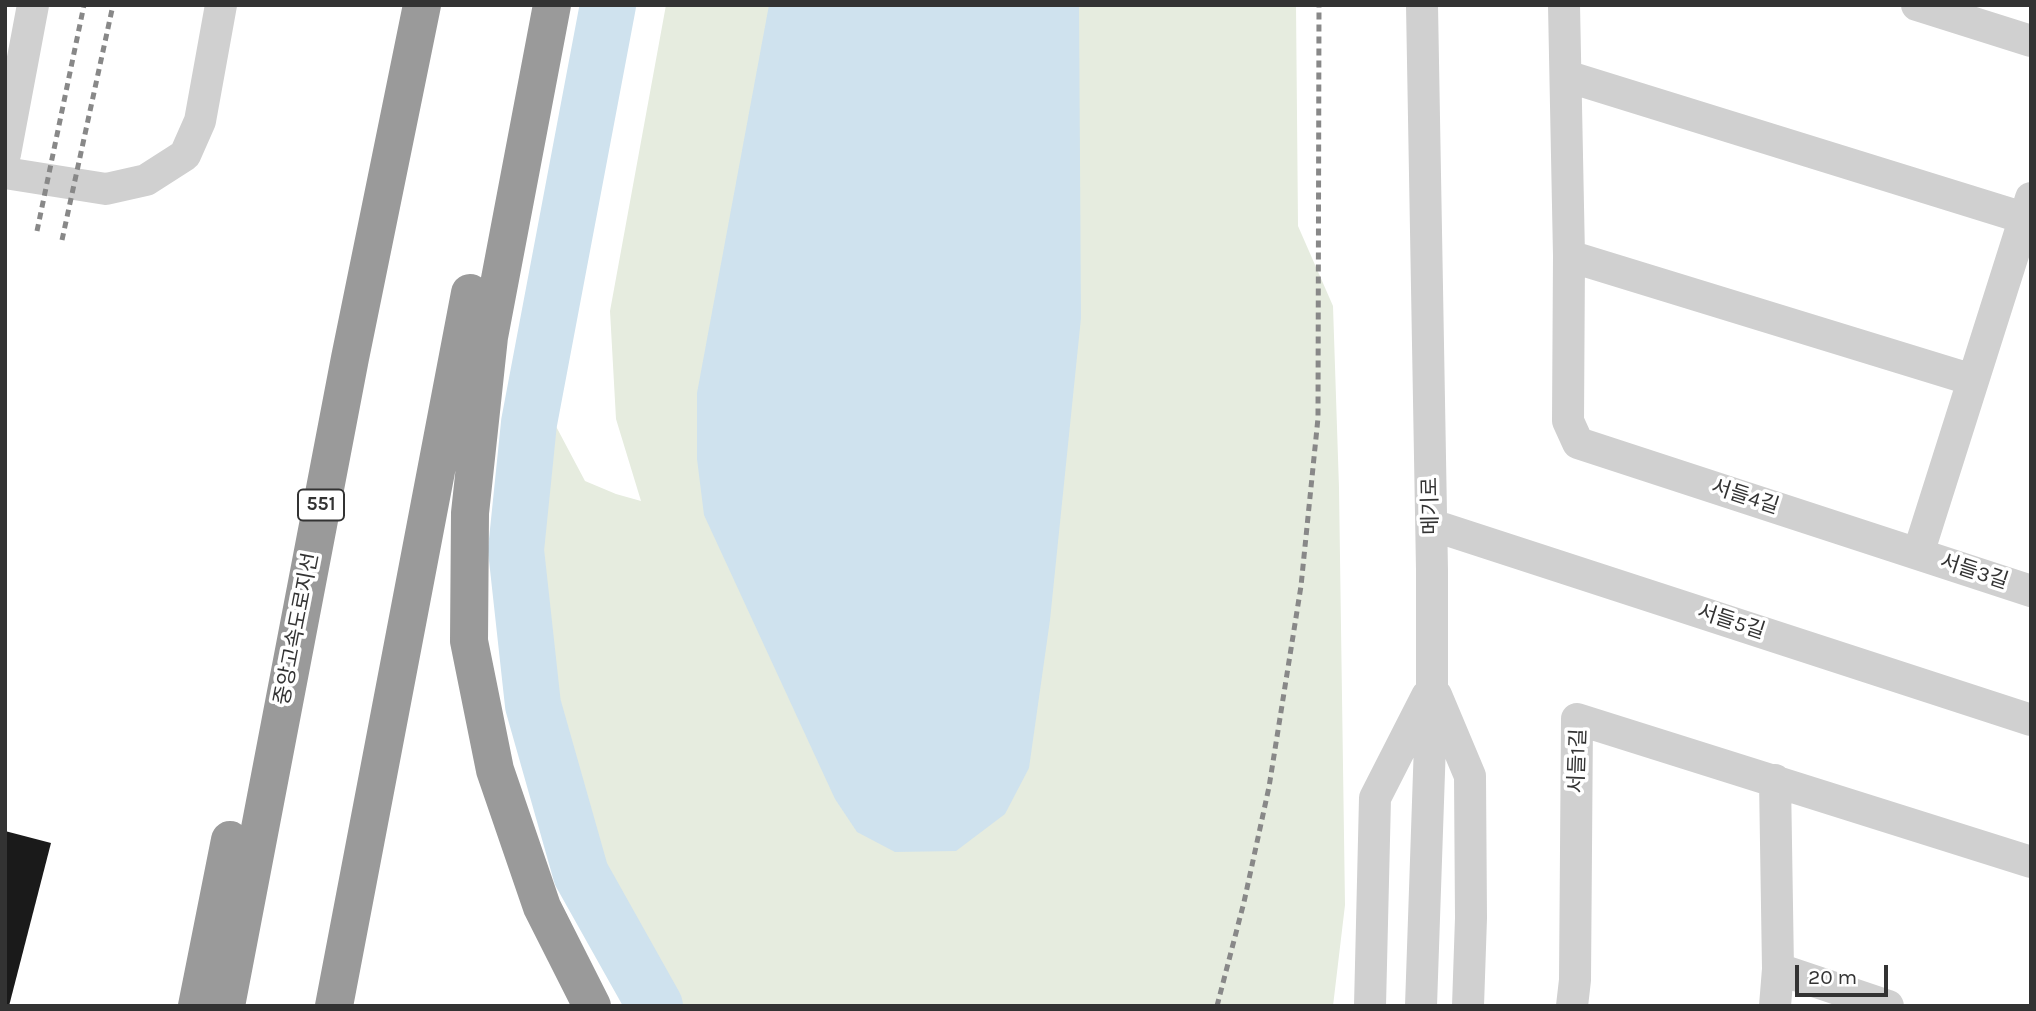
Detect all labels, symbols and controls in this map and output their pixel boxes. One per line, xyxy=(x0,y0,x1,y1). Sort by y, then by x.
street label: 서들4길 xyxy=(1708,474,1782,520)
street label: 메기로 xyxy=(1418,477,1444,535)
road number: 551 xyxy=(298,490,344,520)
street label: 서들3길 xyxy=(1937,549,2011,595)
street label: 중앙고속도로지선 xyxy=(270,551,324,707)
street label: 서들5길 xyxy=(1694,599,1768,645)
street label: 서들1길 xyxy=(1564,728,1592,794)
scale bar xyxy=(1798,951,1891,995)
text: 20 m xyxy=(1808,965,1857,989)

